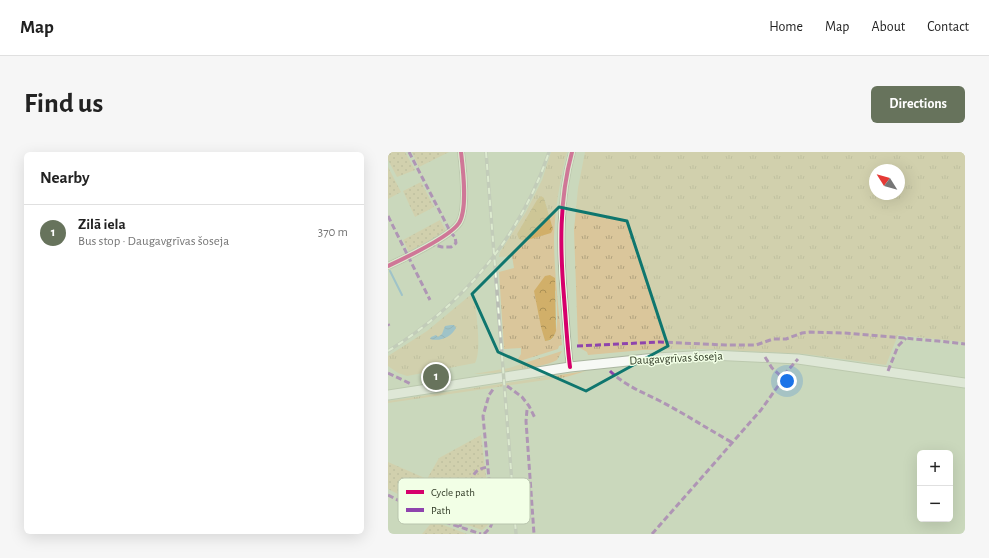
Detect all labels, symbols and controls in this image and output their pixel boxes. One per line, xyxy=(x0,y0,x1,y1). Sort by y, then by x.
text: Map xyxy=(20,18,54,37)
text: Home xyxy=(769,20,803,34)
text: Map xyxy=(825,20,849,34)
text: About xyxy=(871,20,905,34)
text: Contact xyxy=(927,20,969,34)
button: Directions xyxy=(871,86,965,123)
text: Find us xyxy=(24,90,103,118)
north arrow xyxy=(869,164,905,200)
text: Nearby xyxy=(40,169,90,186)
text: Zilā iela xyxy=(78,217,126,232)
text: 1 xyxy=(51,226,55,239)
text: 370 m xyxy=(318,226,348,239)
text: Bus stop · Daugavgrīvas šoseja xyxy=(78,235,229,248)
street label: Daugavgrīvas šoseja xyxy=(629,350,724,367)
pin: 1 xyxy=(423,362,449,392)
your location xyxy=(777,371,797,391)
map controls xyxy=(917,450,953,522)
button: + xyxy=(917,450,953,486)
legend xyxy=(398,478,530,524)
button: − xyxy=(917,486,953,522)
text: Cycle path xyxy=(431,487,475,498)
text: Path xyxy=(431,505,451,516)

